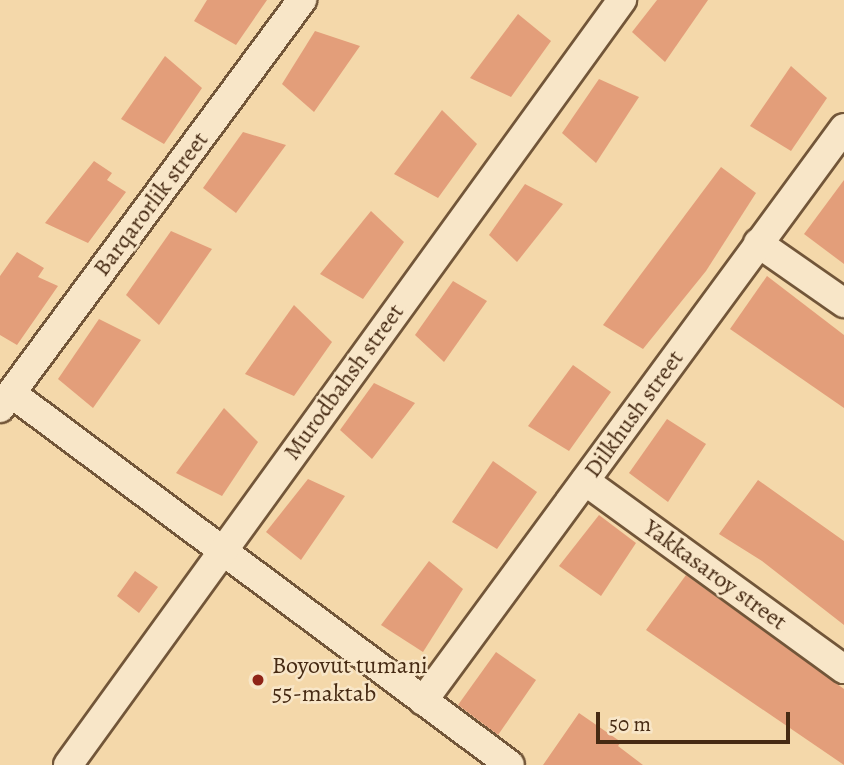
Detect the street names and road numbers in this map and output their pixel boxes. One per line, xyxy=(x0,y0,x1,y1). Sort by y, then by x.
street label: Barqarorlik street xyxy=(87,126,215,282)
street label: Murodbahsh street xyxy=(278,298,410,466)
street label: Dilkhush street xyxy=(578,345,690,483)
street label: Yakkasaroy street xyxy=(638,513,792,637)

